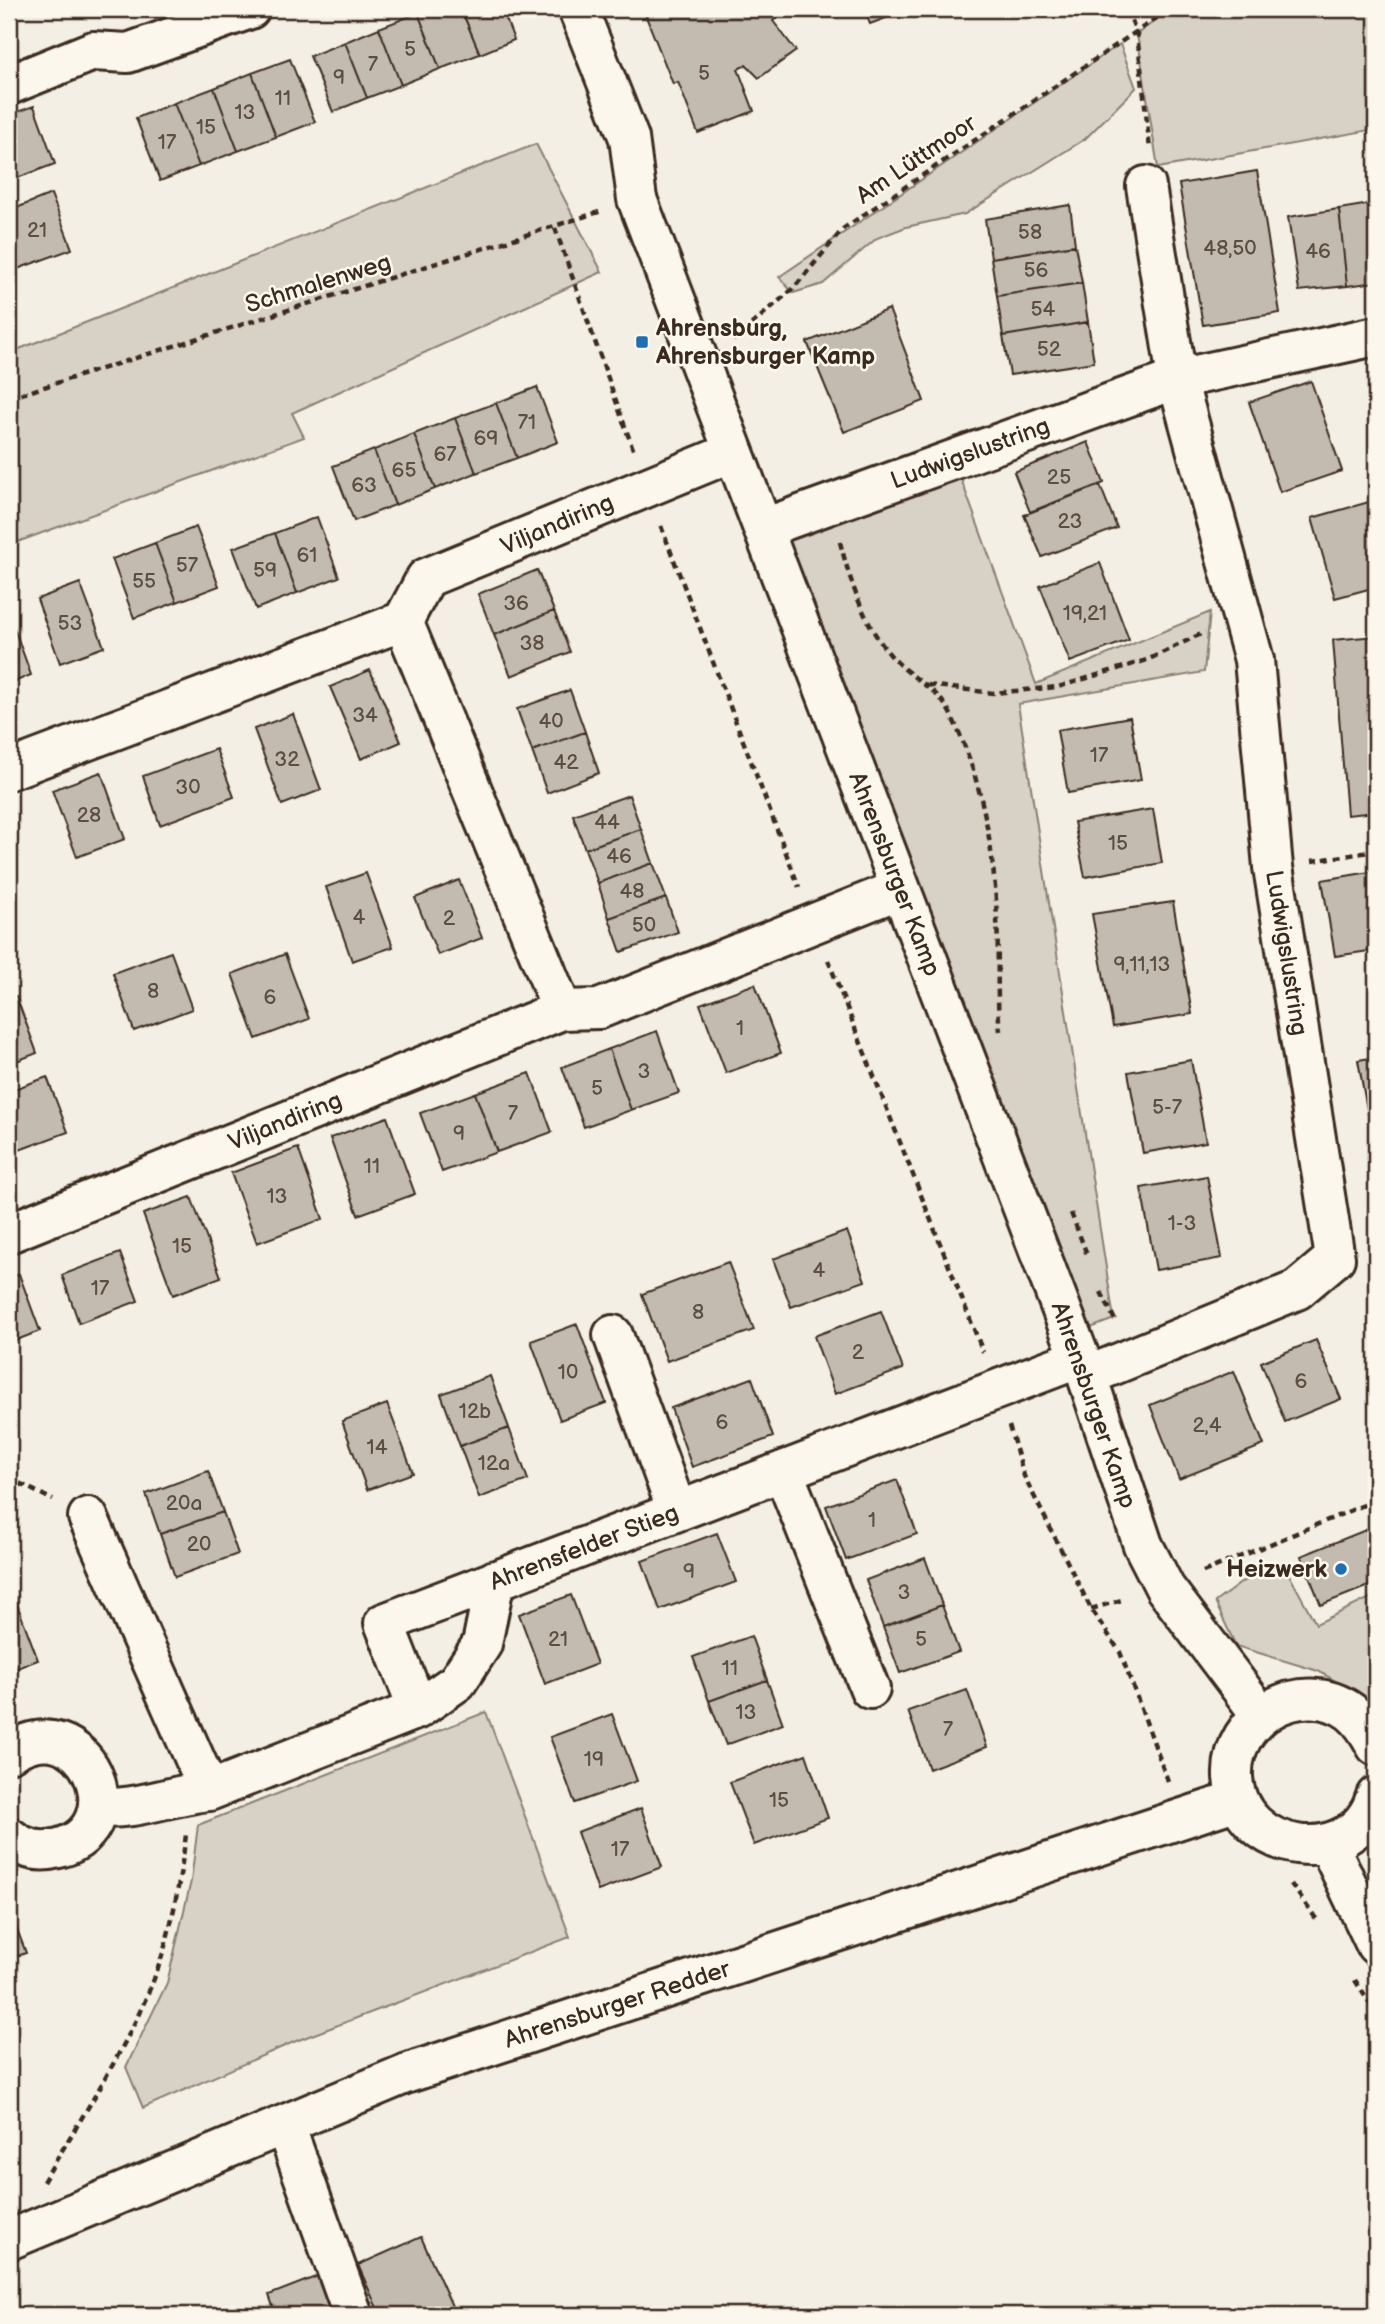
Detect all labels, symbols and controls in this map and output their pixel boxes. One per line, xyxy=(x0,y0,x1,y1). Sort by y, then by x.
house number: 5 xyxy=(404,37,416,62)
house number: 7 xyxy=(368,52,379,77)
house number: 5 xyxy=(698,61,710,86)
house number: 9 xyxy=(333,65,345,90)
house number: 11 xyxy=(275,86,291,111)
house number: 13 xyxy=(234,100,256,125)
street label: Am Lüttmoor xyxy=(851,108,982,210)
house number: 15 xyxy=(196,115,216,140)
house number: 17 xyxy=(158,130,177,155)
house number: 21 xyxy=(27,218,47,243)
house number: 58 xyxy=(1018,220,1042,245)
house number: 48,50 xyxy=(1203,236,1257,261)
house number: 46 xyxy=(1305,239,1331,264)
street label: Schmalenweg xyxy=(242,248,394,319)
house number: 56 xyxy=(1024,258,1049,283)
house number: 54 xyxy=(1031,297,1056,322)
place label: Ahrensburg, Ahrensburger Kamp xyxy=(655,314,875,371)
marker: Ahrensburg, Ahrensburger Kamp xyxy=(634,334,650,350)
house number: 52 xyxy=(1037,337,1062,362)
house number: 71 xyxy=(518,410,536,435)
street label: Ludwigslustring xyxy=(887,411,1054,496)
house number: 69 xyxy=(474,426,498,451)
house number: 67 xyxy=(433,442,457,467)
house number: 65 xyxy=(392,458,416,483)
house number: 25 xyxy=(1047,465,1071,490)
house number: 63 xyxy=(351,473,377,498)
street label: Viljandiring xyxy=(496,488,618,561)
house number: 23 xyxy=(1058,509,1082,534)
house number: 61 xyxy=(297,543,317,568)
house number: 57 xyxy=(176,553,199,578)
house number: 59 xyxy=(253,558,277,583)
house number: 55 xyxy=(132,569,156,594)
house number: 36 xyxy=(503,591,529,616)
house number: 19,21 xyxy=(1063,601,1107,626)
house number: 53 xyxy=(58,611,82,636)
house number: 38 xyxy=(519,631,545,656)
house number: 34 xyxy=(352,703,378,728)
house number: 40 xyxy=(538,709,564,734)
house number: 17 xyxy=(1090,743,1109,768)
house number: 32 xyxy=(274,747,300,772)
house number: 42 xyxy=(553,750,579,775)
street label: Ahrensburger Kamp xyxy=(842,768,947,980)
house number: 30 xyxy=(175,775,201,800)
house number: 28 xyxy=(77,803,101,828)
house number: 44 xyxy=(594,810,620,835)
house number: 15 xyxy=(1108,831,1128,856)
house number: 46 xyxy=(606,844,632,869)
street label: Ludwigslustring xyxy=(1259,868,1314,1038)
house number: 48 xyxy=(619,879,645,904)
house number: 4 xyxy=(353,905,366,930)
house number: 2 xyxy=(443,906,456,931)
house number: 50 xyxy=(632,913,656,938)
house number: 9,11,13 xyxy=(1113,952,1171,977)
house number: 8 xyxy=(147,979,159,1004)
house number: 6 xyxy=(264,985,277,1010)
house number: 1 xyxy=(736,1016,744,1041)
house number: 3 xyxy=(638,1059,650,1084)
house number: 5 xyxy=(591,1076,603,1101)
street label: Viljandiring xyxy=(224,1086,346,1157)
house number: 5-7 xyxy=(1152,1095,1183,1120)
house number: 7 xyxy=(508,1101,519,1126)
house number: 9 xyxy=(453,1121,465,1146)
house number: 11 xyxy=(364,1154,380,1179)
house number: 13 xyxy=(266,1184,288,1209)
house number: 1-3 xyxy=(1168,1211,1196,1236)
house number: 15 xyxy=(172,1234,192,1259)
house number: 4 xyxy=(813,1258,826,1283)
house number: 17 xyxy=(91,1276,110,1301)
street label: Ahrensburger Kamp xyxy=(1045,1298,1142,1512)
house number: 8 xyxy=(692,1300,704,1325)
house number: 2 xyxy=(852,1340,865,1365)
house number: 10 xyxy=(558,1360,578,1385)
house number: 6 xyxy=(1295,1369,1308,1394)
house number: 12b xyxy=(459,1399,491,1424)
house number: 6 xyxy=(716,1410,729,1435)
house number: 2,4 xyxy=(1192,1413,1222,1438)
house number: 14 xyxy=(367,1435,388,1460)
house number: 12a xyxy=(478,1451,510,1476)
house number: 20a xyxy=(166,1491,202,1516)
street label: Ahrensfelder Stieg xyxy=(486,1498,683,1597)
house number: 1 xyxy=(868,1508,876,1533)
house number: 20 xyxy=(187,1532,211,1557)
place label: Heizwerk xyxy=(1226,1555,1327,1584)
house number: 9 xyxy=(683,1559,695,1584)
marker: Heizwerk xyxy=(1333,1561,1349,1577)
house number: 3 xyxy=(898,1580,910,1605)
house number: 21 xyxy=(548,1627,568,1652)
house number: 5 xyxy=(915,1627,927,1652)
house number: 11 xyxy=(722,1656,738,1681)
house number: 13 xyxy=(735,1700,757,1725)
house number: 7 xyxy=(943,1717,954,1742)
house number: 19 xyxy=(584,1747,604,1772)
house number: 15 xyxy=(769,1788,789,1813)
house number: 17 xyxy=(611,1837,630,1862)
street label: Ahrensburger Redder xyxy=(501,1954,734,2055)

